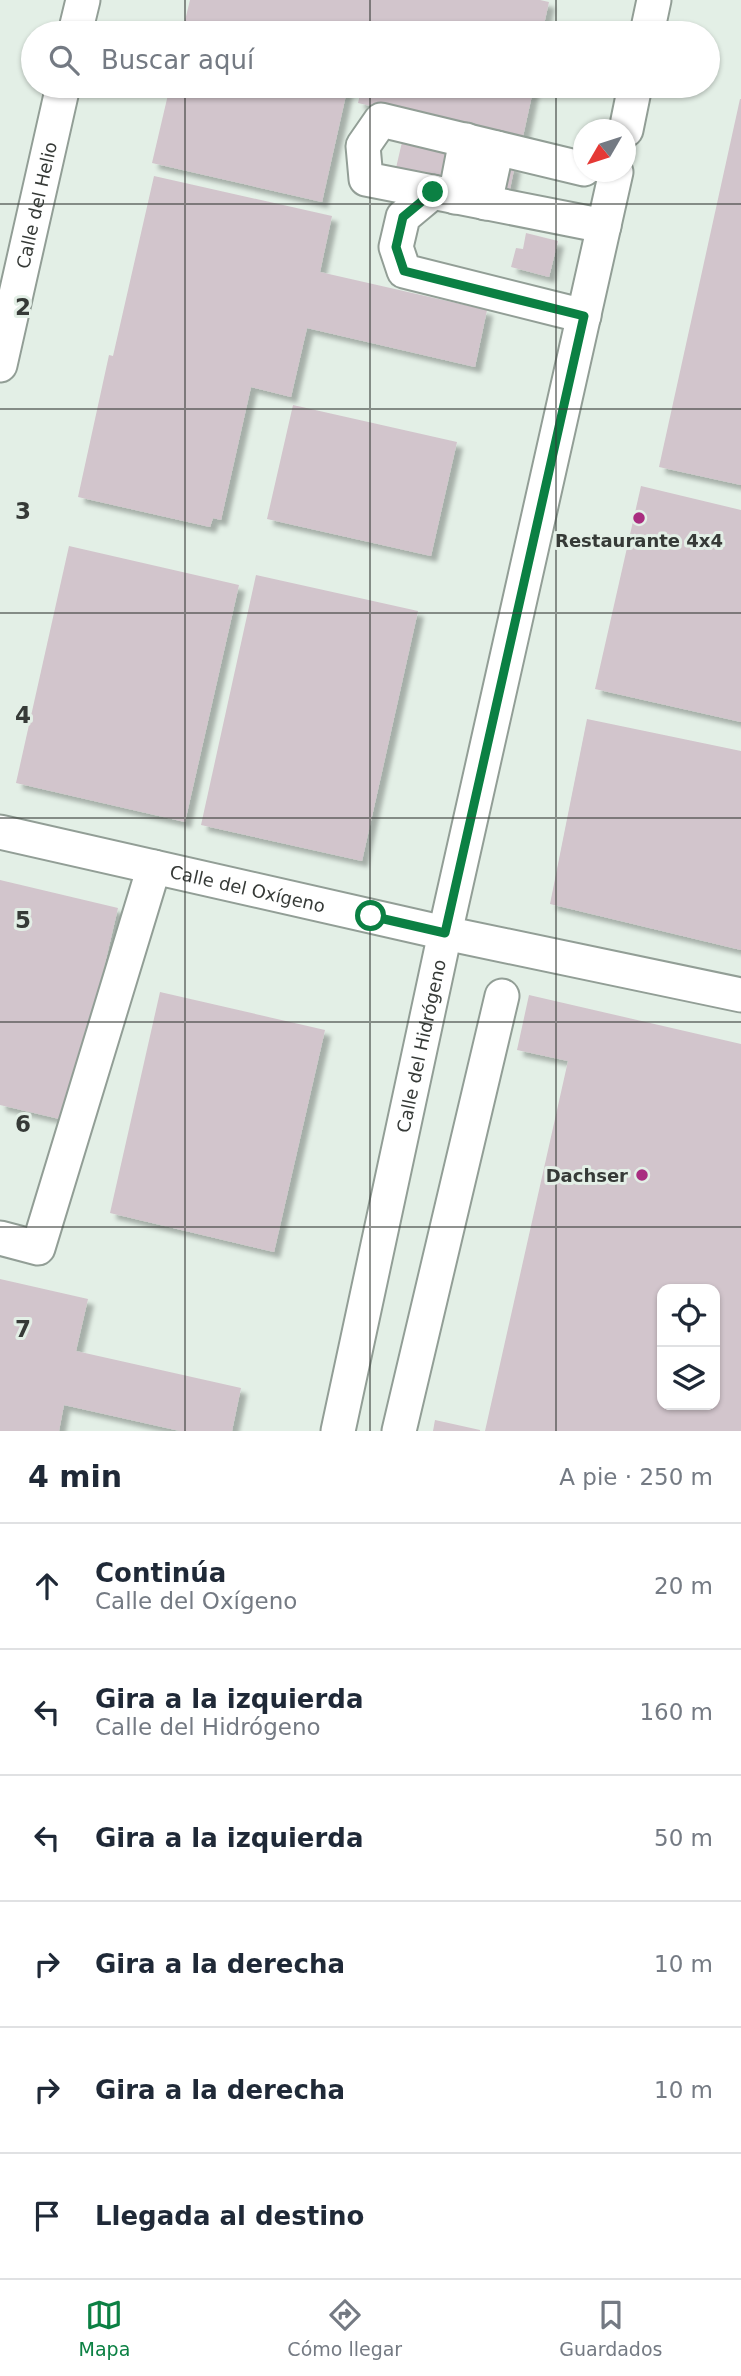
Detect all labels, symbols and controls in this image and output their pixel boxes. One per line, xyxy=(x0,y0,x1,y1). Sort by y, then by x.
search box xyxy=(21,21,720,98)
icon: search xyxy=(45,41,83,79)
text: Buscar aquí xyxy=(101,45,254,75)
north arrow xyxy=(573,119,636,182)
street label: Calle del Helio xyxy=(12,140,61,270)
route end xyxy=(417,176,448,207)
text: 2 xyxy=(15,294,31,320)
text: 3 xyxy=(15,498,31,524)
marker: Restaurante 4x4 xyxy=(631,510,647,526)
place label: Restaurante 4x4 xyxy=(555,530,723,551)
text: 4 xyxy=(15,702,31,728)
street label: Calle del Oxígeno xyxy=(168,860,327,916)
route start xyxy=(355,900,386,931)
text: 5 xyxy=(15,907,31,933)
street label: Calle del Hidrógeno xyxy=(392,957,450,1134)
text: 6 xyxy=(15,1111,31,1137)
place label: Dachser xyxy=(546,1165,628,1186)
marker: Dachser xyxy=(634,1167,650,1183)
map controls xyxy=(657,1284,720,1410)
button: locate xyxy=(657,1284,720,1347)
text: 7 xyxy=(15,1316,31,1342)
button: layers xyxy=(657,1347,720,1410)
text: 4 min xyxy=(28,1459,122,1494)
text: A pie · 250 m xyxy=(559,1464,713,1490)
text: Continúa xyxy=(95,1558,226,1588)
icon: ahead xyxy=(28,1567,66,1605)
text: 20 m xyxy=(654,1573,713,1599)
text: Calle del Oxígeno xyxy=(95,1588,297,1614)
text: Gira a la izquierda xyxy=(95,1684,363,1714)
icon: left xyxy=(28,1693,66,1731)
text: 160 m xyxy=(639,1699,713,1725)
text: Calle del Hidrógeno xyxy=(95,1714,321,1740)
icon: left xyxy=(28,1819,66,1857)
text: Gira a la izquierda xyxy=(95,1823,363,1853)
text: 50 m xyxy=(654,1825,713,1851)
icon: right xyxy=(28,1945,66,1983)
text: Gira a la derecha xyxy=(95,1949,345,1979)
text: 10 m xyxy=(654,1951,713,1977)
icon: right xyxy=(28,2071,66,2109)
text: Gira a la derecha xyxy=(95,2075,345,2105)
text: 10 m xyxy=(654,2077,713,2103)
icon: arrive xyxy=(28,2197,66,2235)
text: Llegada al destino xyxy=(95,2201,364,2231)
tab: Mapa xyxy=(79,2296,130,2360)
tab: Cómo llegar xyxy=(287,2296,402,2360)
tab: Guardados xyxy=(559,2296,662,2360)

